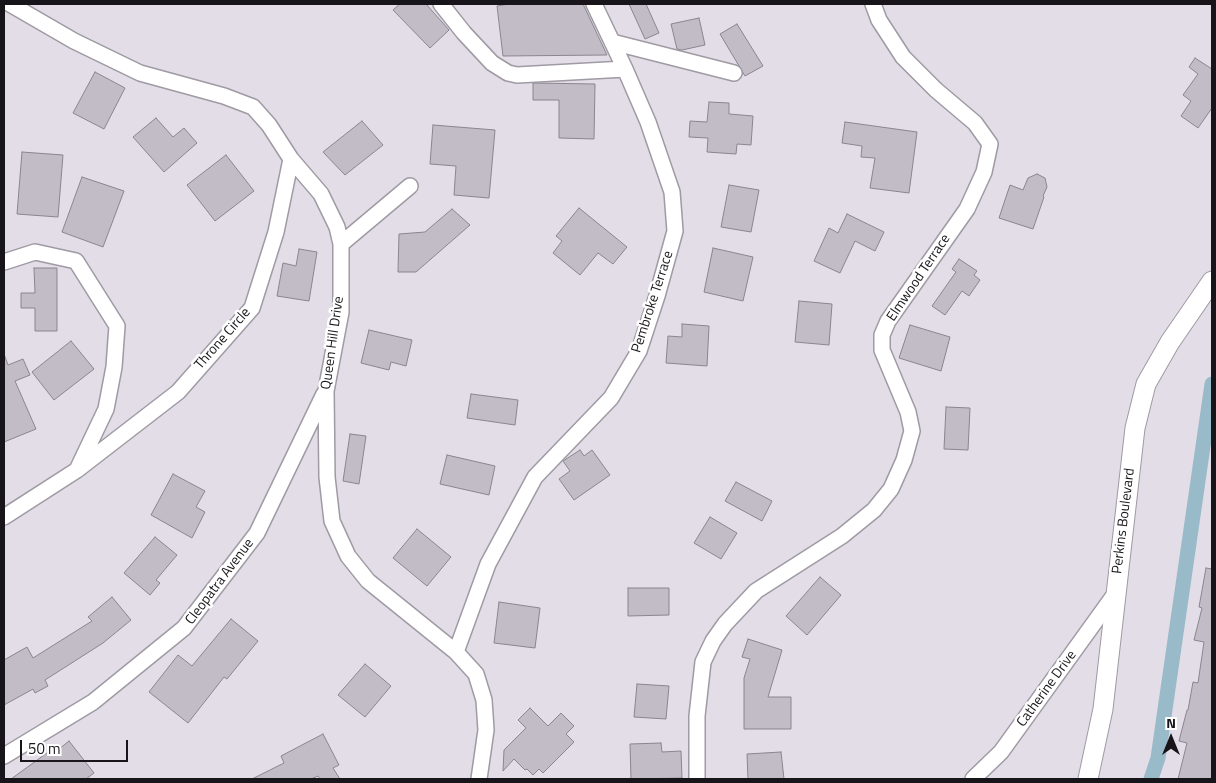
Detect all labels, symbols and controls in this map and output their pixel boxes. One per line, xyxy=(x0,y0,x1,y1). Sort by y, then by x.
street label: Elmwood Terrace xyxy=(884,231,954,325)
street label: Pembroke Terrace xyxy=(629,249,677,355)
street label: Queen Hill Drive xyxy=(318,295,348,391)
street label: Throne Circle xyxy=(192,305,254,373)
street label: Perkins Boulevard xyxy=(1109,467,1139,575)
street label: Cleopatra Avenue xyxy=(182,536,258,628)
street label: Catherine Drive xyxy=(1014,648,1080,730)
text: N xyxy=(1166,712,1176,733)
north arrow xyxy=(1146,713,1196,763)
scale bar xyxy=(22,730,130,762)
text: 50 m xyxy=(28,737,61,760)

